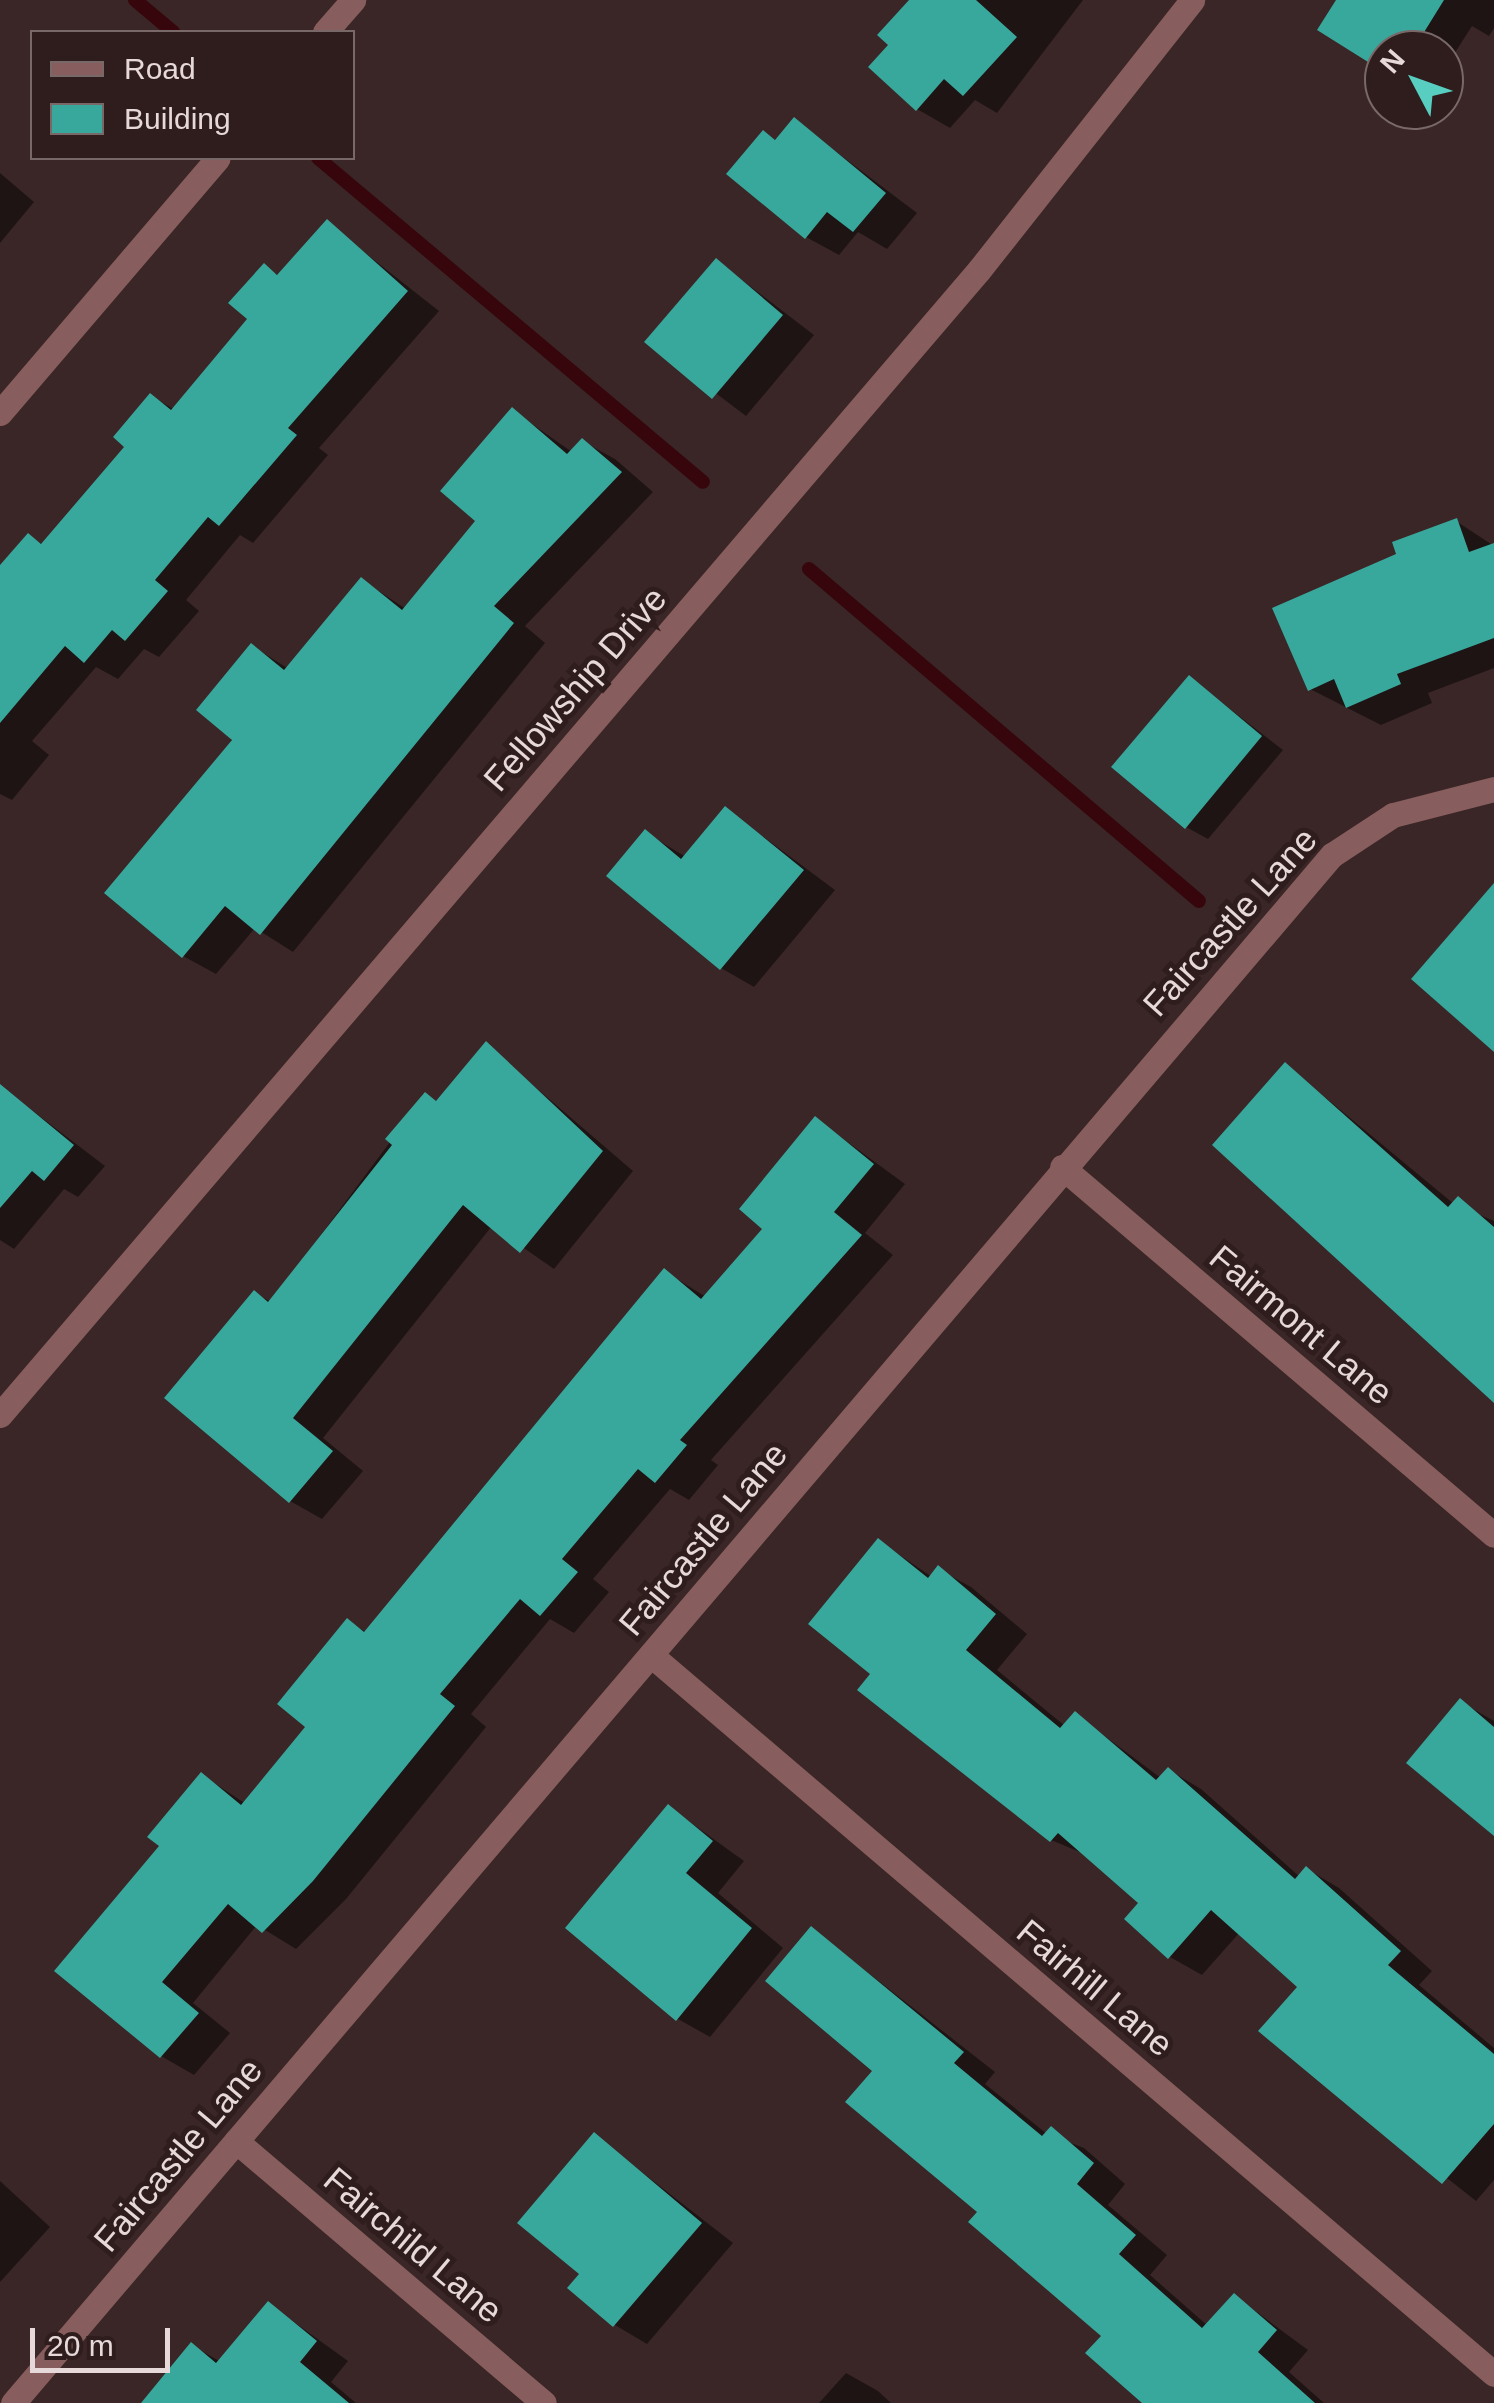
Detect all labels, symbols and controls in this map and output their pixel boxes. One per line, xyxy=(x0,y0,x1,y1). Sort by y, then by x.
legend xyxy=(30,30,355,160)
north arrow xyxy=(1364,30,1464,130)
text: N xyxy=(1374,44,1411,79)
text: Road xyxy=(124,52,196,85)
text: Building xyxy=(124,102,231,135)
street label: Fellowship Drive xyxy=(475,578,675,800)
street label: Faircastle Lane xyxy=(1134,819,1326,1025)
street label: Fairmont Lane xyxy=(1201,1236,1401,1414)
street label: Faircastle Lane xyxy=(610,1434,796,1644)
street label: Fairhill Lane xyxy=(1008,1911,1182,2065)
street label: Faircastle Lane xyxy=(85,2050,271,2260)
street label: Fairchild Lane xyxy=(315,2158,511,2332)
scale bar xyxy=(35,2308,175,2370)
text: 20 m xyxy=(47,2329,114,2362)

